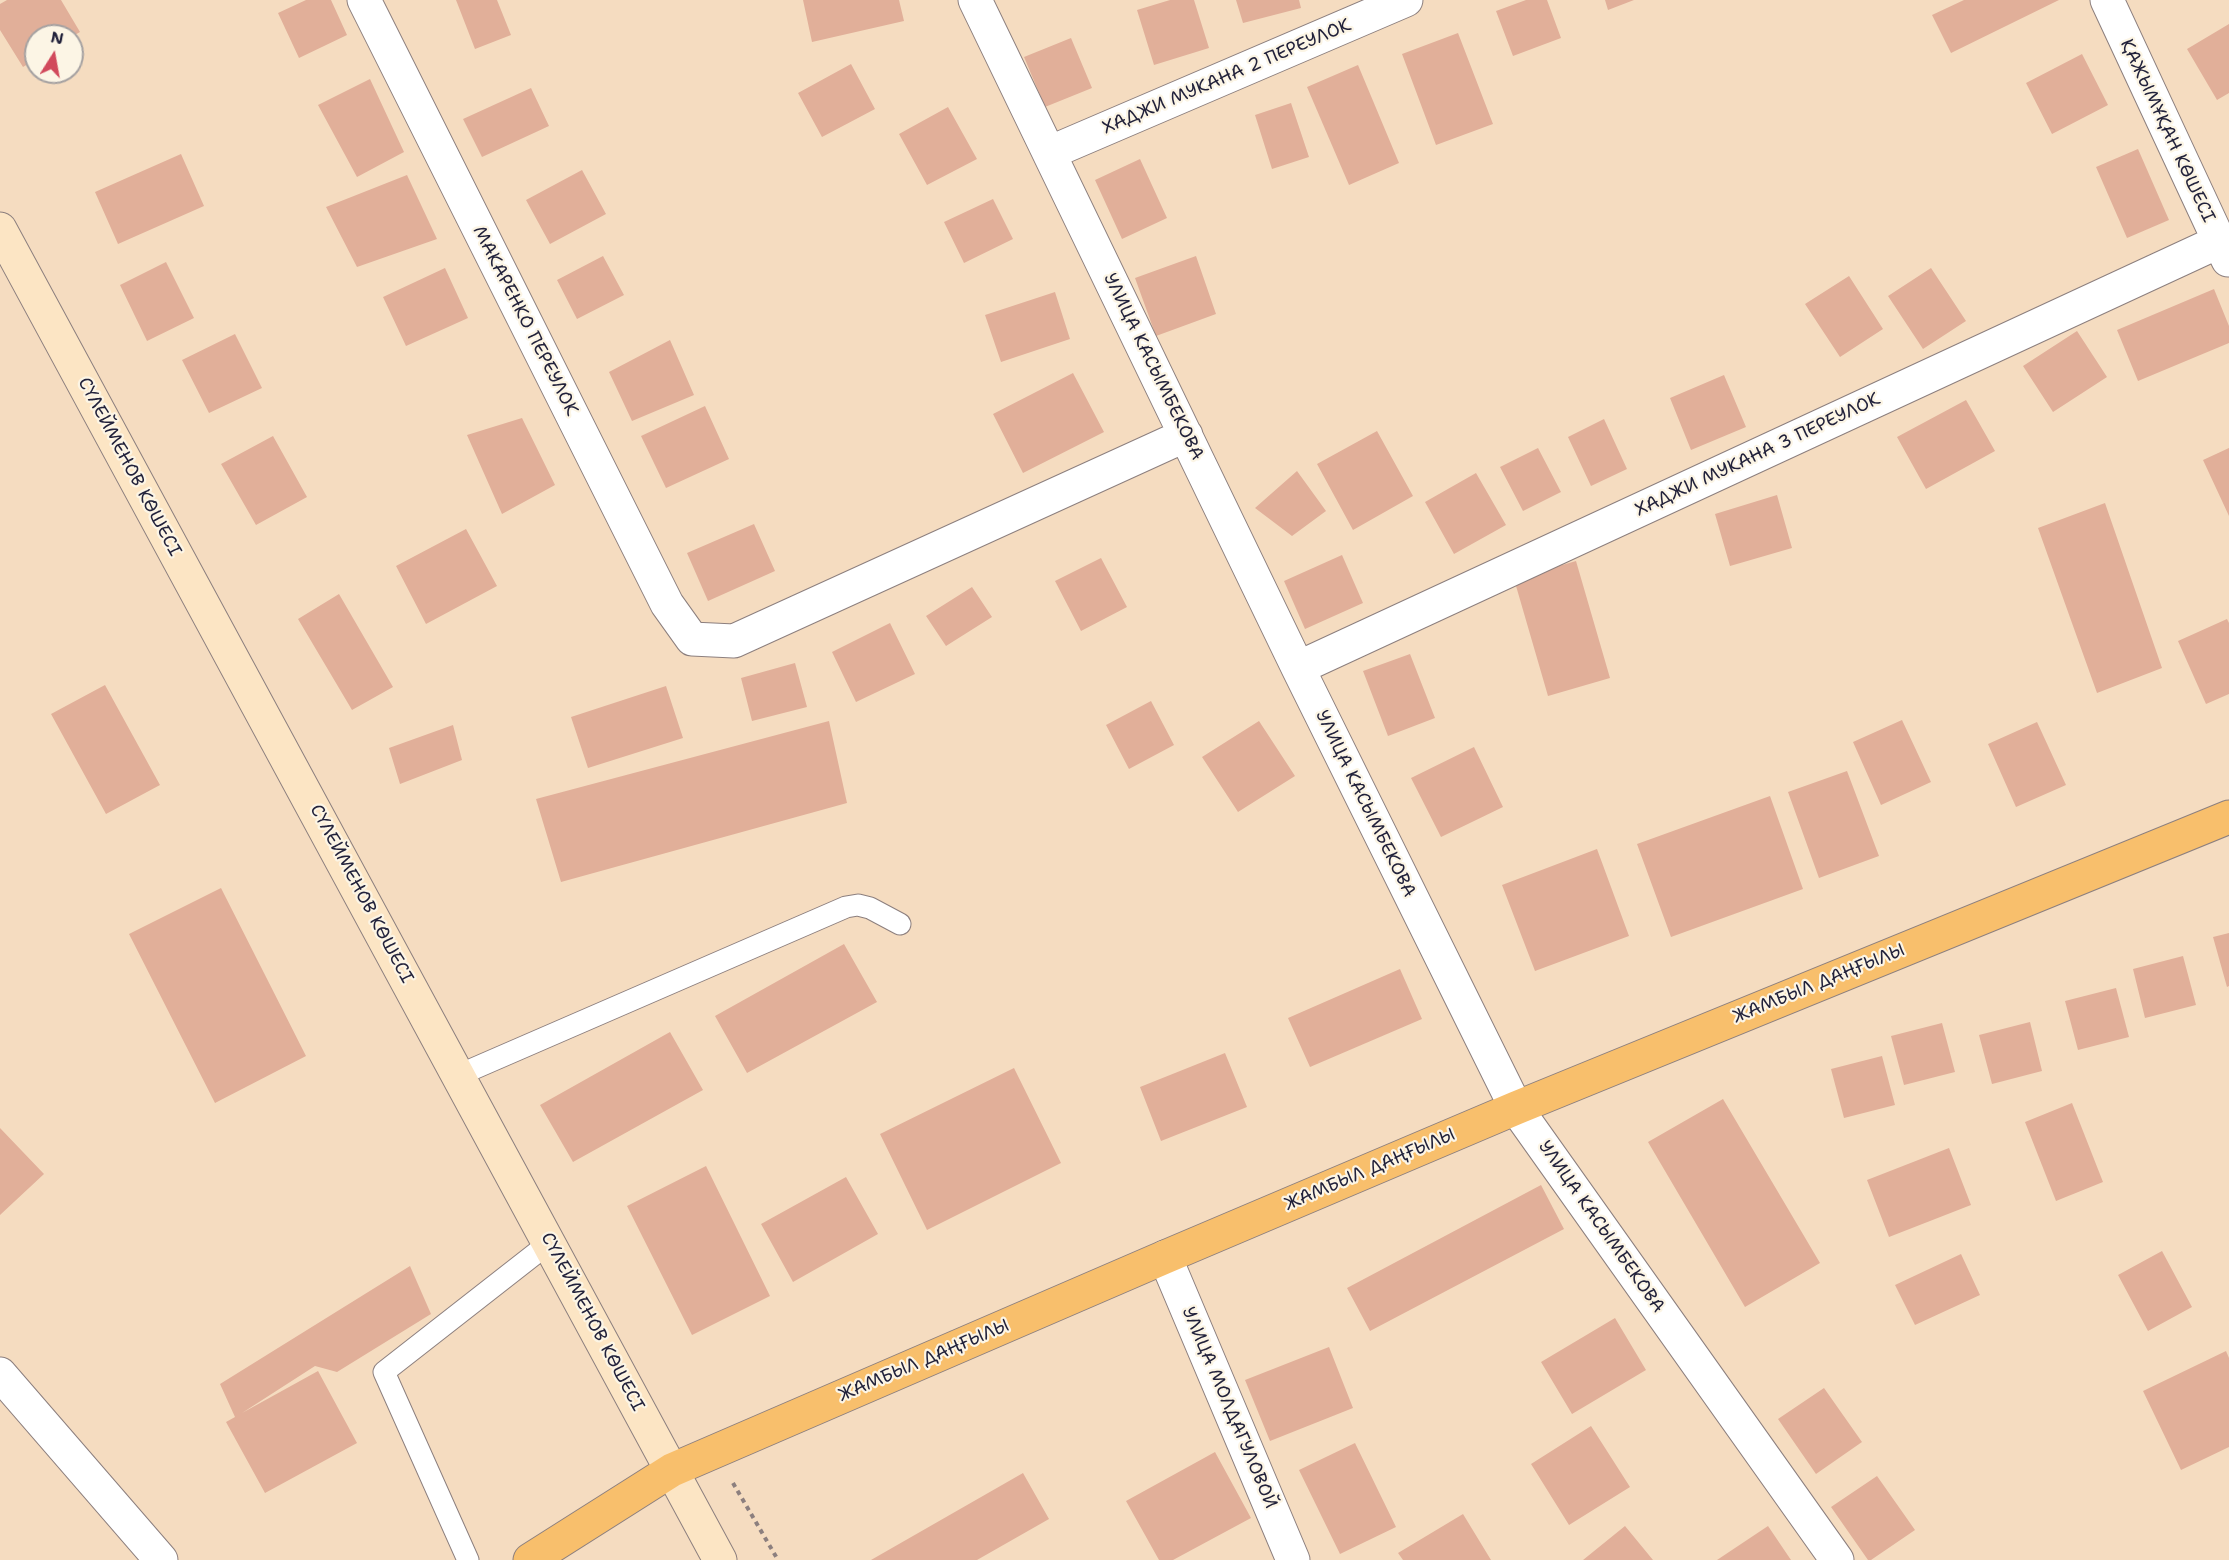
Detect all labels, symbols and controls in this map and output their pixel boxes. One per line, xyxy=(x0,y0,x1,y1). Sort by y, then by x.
street label: ХАДЖИ МУКАНА 2 ПЕРЕУЛОК xyxy=(1099,15,1355,139)
north arrow xyxy=(24,24,84,84)
text: N xyxy=(49,26,65,49)
street label: ҚАЖЫМҰҚАН КӨШЕСІ xyxy=(2115,36,2219,226)
street label: МАКАРЕНКО ПЕРЕУЛОК xyxy=(468,222,582,420)
street label: УЛИЦА КАСЫМБЕКОВА xyxy=(1098,270,1208,464)
street label: СҮЛЕЙМЕНОВ КӨШЕСІ xyxy=(73,374,185,560)
street label: ХАДЖИ МУКАНА 3 ПЕРЕУЛОК xyxy=(1632,389,1884,521)
street label: УЛИЦА КАСЫМБЕКОВА xyxy=(1310,707,1420,901)
street label: СҮЛЕЙМЕНОВ КӨШЕСІ xyxy=(305,801,417,987)
street label: ЖАМБЫЛ ДАҢҒЫЛЫ xyxy=(1730,940,1908,1028)
street label: ЖАМБЫЛ ДАҢҒЫЛЫ xyxy=(1281,1124,1459,1216)
street label: УЛИЦА КАСЫМБЕКОВА xyxy=(1533,1137,1669,1317)
street label: СҮЛЕЙМЕНОВ КӨШЕСІ xyxy=(536,1229,648,1415)
street label: УЛИЦА МОЛДАГУЛОВОЙ xyxy=(1177,1304,1281,1512)
street label: ЖАМБЫЛ ДАҢҒЫЛЫ xyxy=(835,1315,1013,1407)

